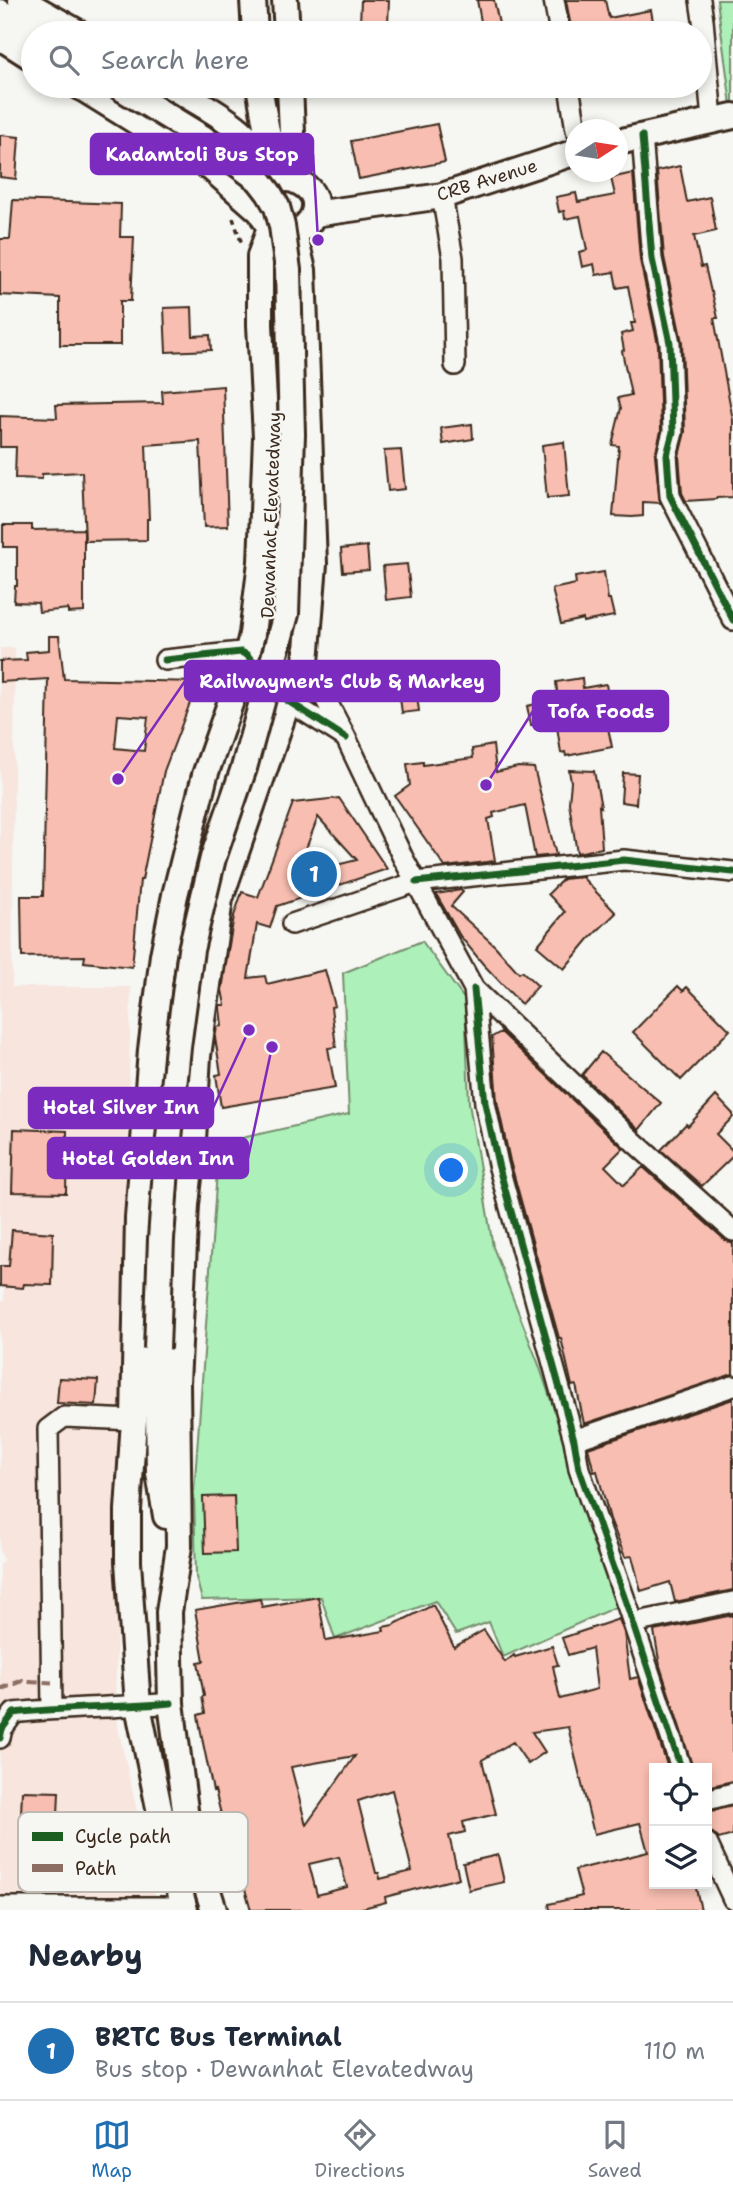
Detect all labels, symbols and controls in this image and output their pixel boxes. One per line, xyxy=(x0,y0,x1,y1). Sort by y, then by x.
search box xyxy=(21,21,712,98)
icon: search xyxy=(45,41,83,79)
text: Search here xyxy=(101,42,250,77)
north arrow xyxy=(565,119,628,182)
callout: Kadamtoli Bus Stop xyxy=(91,134,313,174)
text: Kadamtoli Bus Stop xyxy=(105,142,299,167)
street label: CRB Avenue xyxy=(434,153,540,207)
street label: Dewanhat Elevatedway xyxy=(255,411,287,619)
callout: Railwaymen's Club & Markey xyxy=(185,661,499,701)
text: Railwaymen's Club & Markey xyxy=(199,669,485,694)
callout: Tofa Foods xyxy=(533,691,668,731)
text: Tofa Foods xyxy=(547,699,655,724)
pin: 1 xyxy=(291,848,337,900)
callout: Hotel Silver Inn xyxy=(29,1088,213,1128)
text: Hotel Silver Inn xyxy=(43,1095,200,1120)
callout: Hotel Golden Inn xyxy=(48,1138,248,1178)
text: Hotel Golden Inn xyxy=(62,1146,235,1171)
your location xyxy=(434,1153,468,1187)
map controls xyxy=(649,1763,712,1889)
button: locate xyxy=(649,1763,712,1826)
legend xyxy=(18,1812,248,1892)
text: Cycle path xyxy=(75,1824,171,1849)
button: layers xyxy=(649,1826,712,1889)
text: Path xyxy=(75,1856,117,1881)
text: Nearby xyxy=(28,1935,143,1976)
text: BRTC Bus Terminal xyxy=(95,2019,342,2054)
text: 1 xyxy=(46,2036,56,2066)
text: 110 m xyxy=(643,2036,705,2066)
text: Bus stop · Dewanhat Elevatedway xyxy=(95,2054,474,2084)
tab: Map xyxy=(91,2116,132,2183)
tab: Directions xyxy=(315,2116,405,2183)
tab: Saved xyxy=(588,2116,642,2183)

